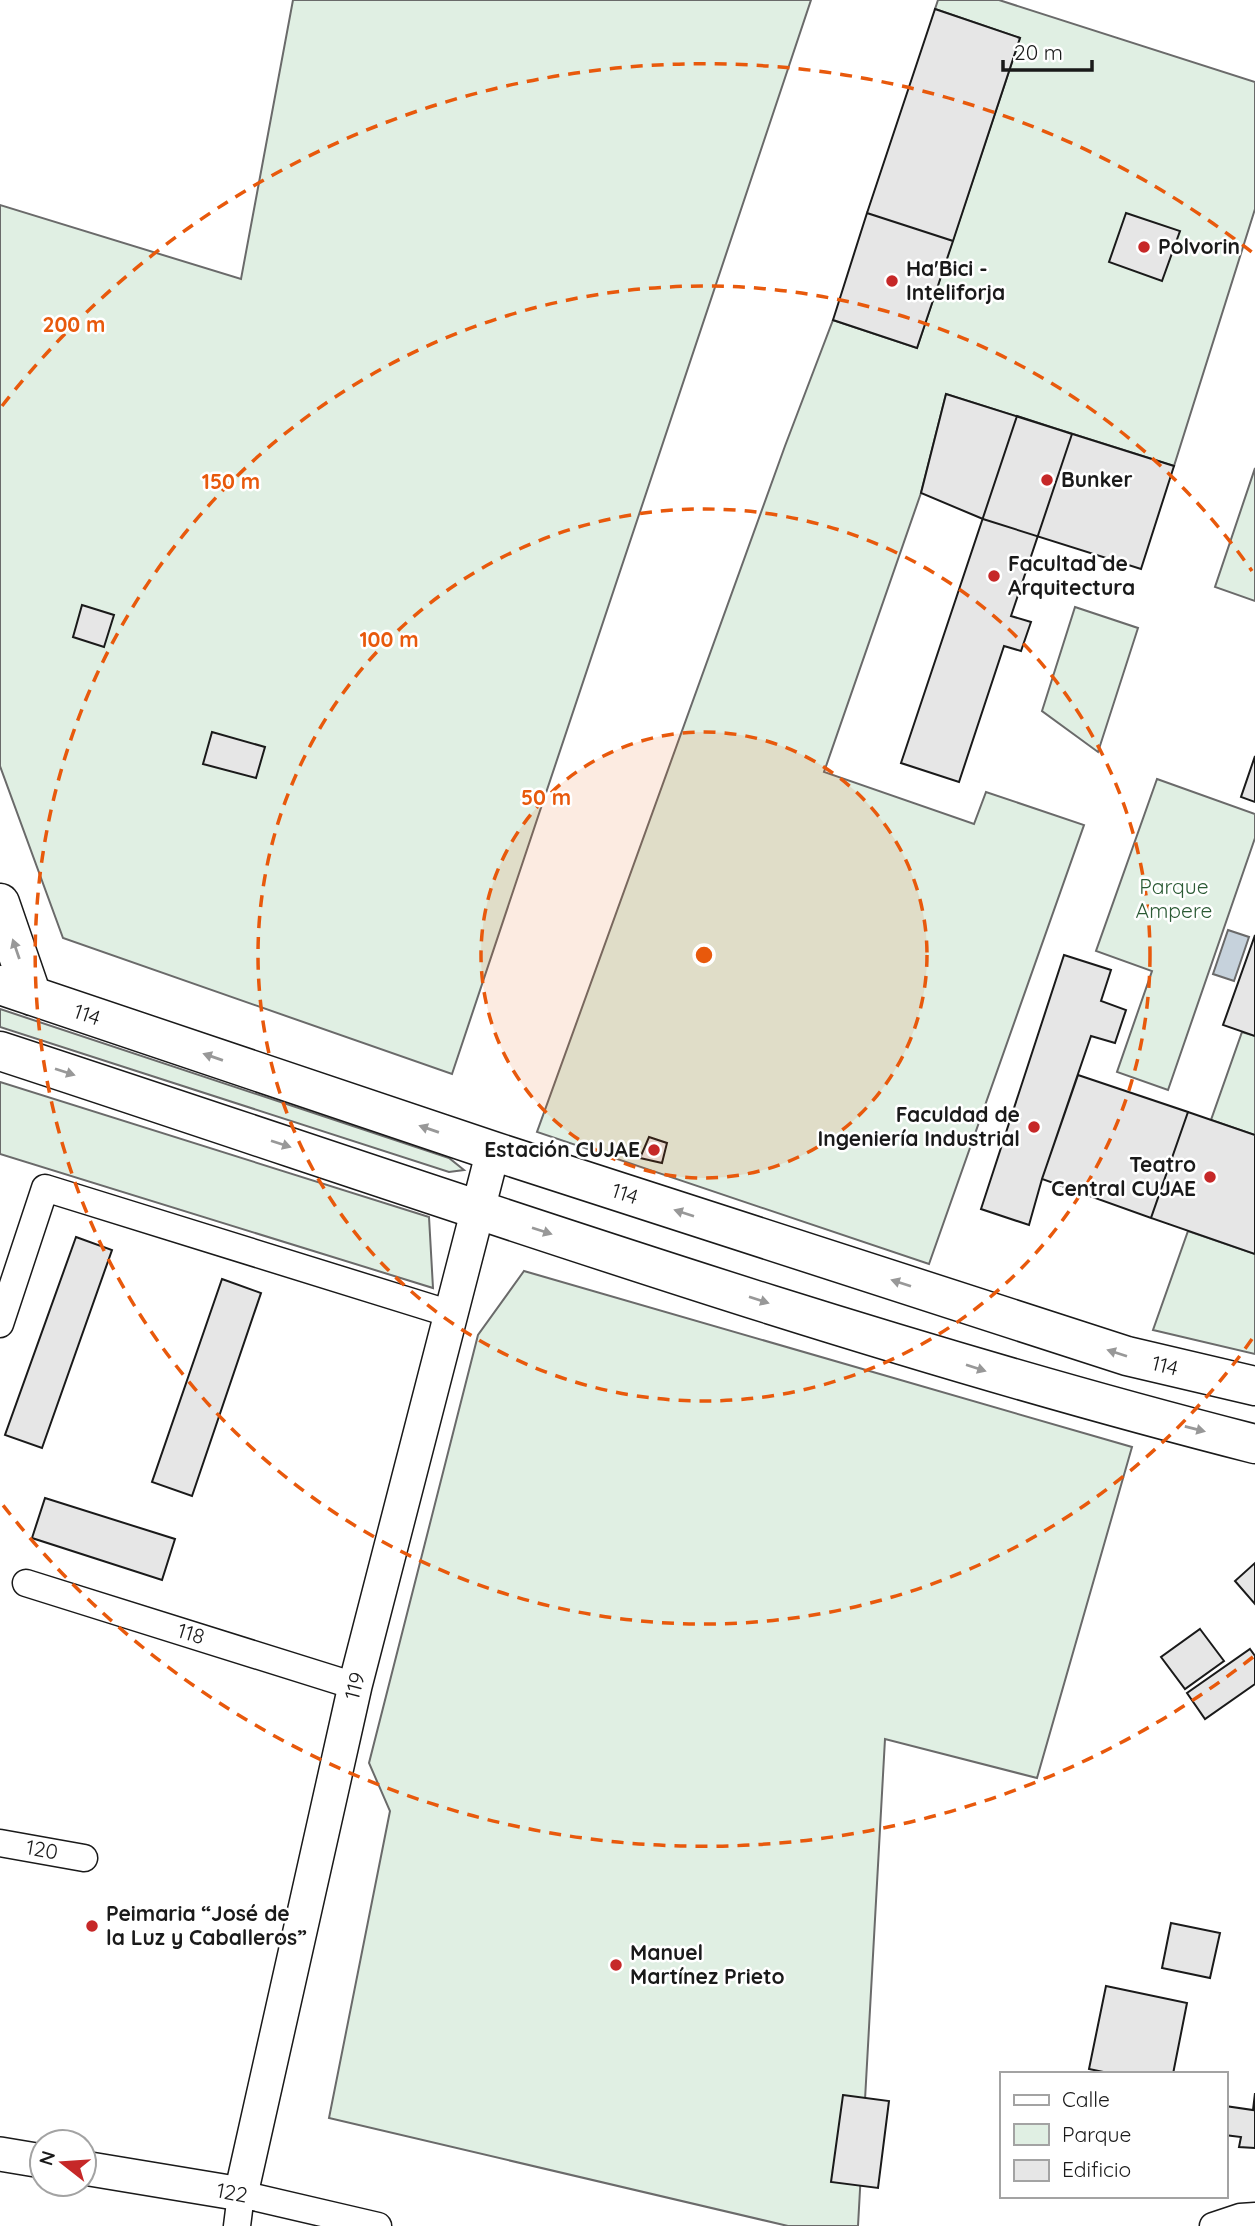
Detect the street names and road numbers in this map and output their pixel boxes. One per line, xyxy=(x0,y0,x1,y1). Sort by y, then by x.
street label: 114 xyxy=(71,997,104,1031)
street label: 114 xyxy=(609,1177,642,1209)
street label: 114 xyxy=(1149,1349,1181,1381)
street label: 118 xyxy=(175,1617,208,1649)
street label: 119 xyxy=(338,1669,370,1702)
street label: 120 xyxy=(24,1833,60,1865)
street label: 122 xyxy=(214,2176,250,2208)

